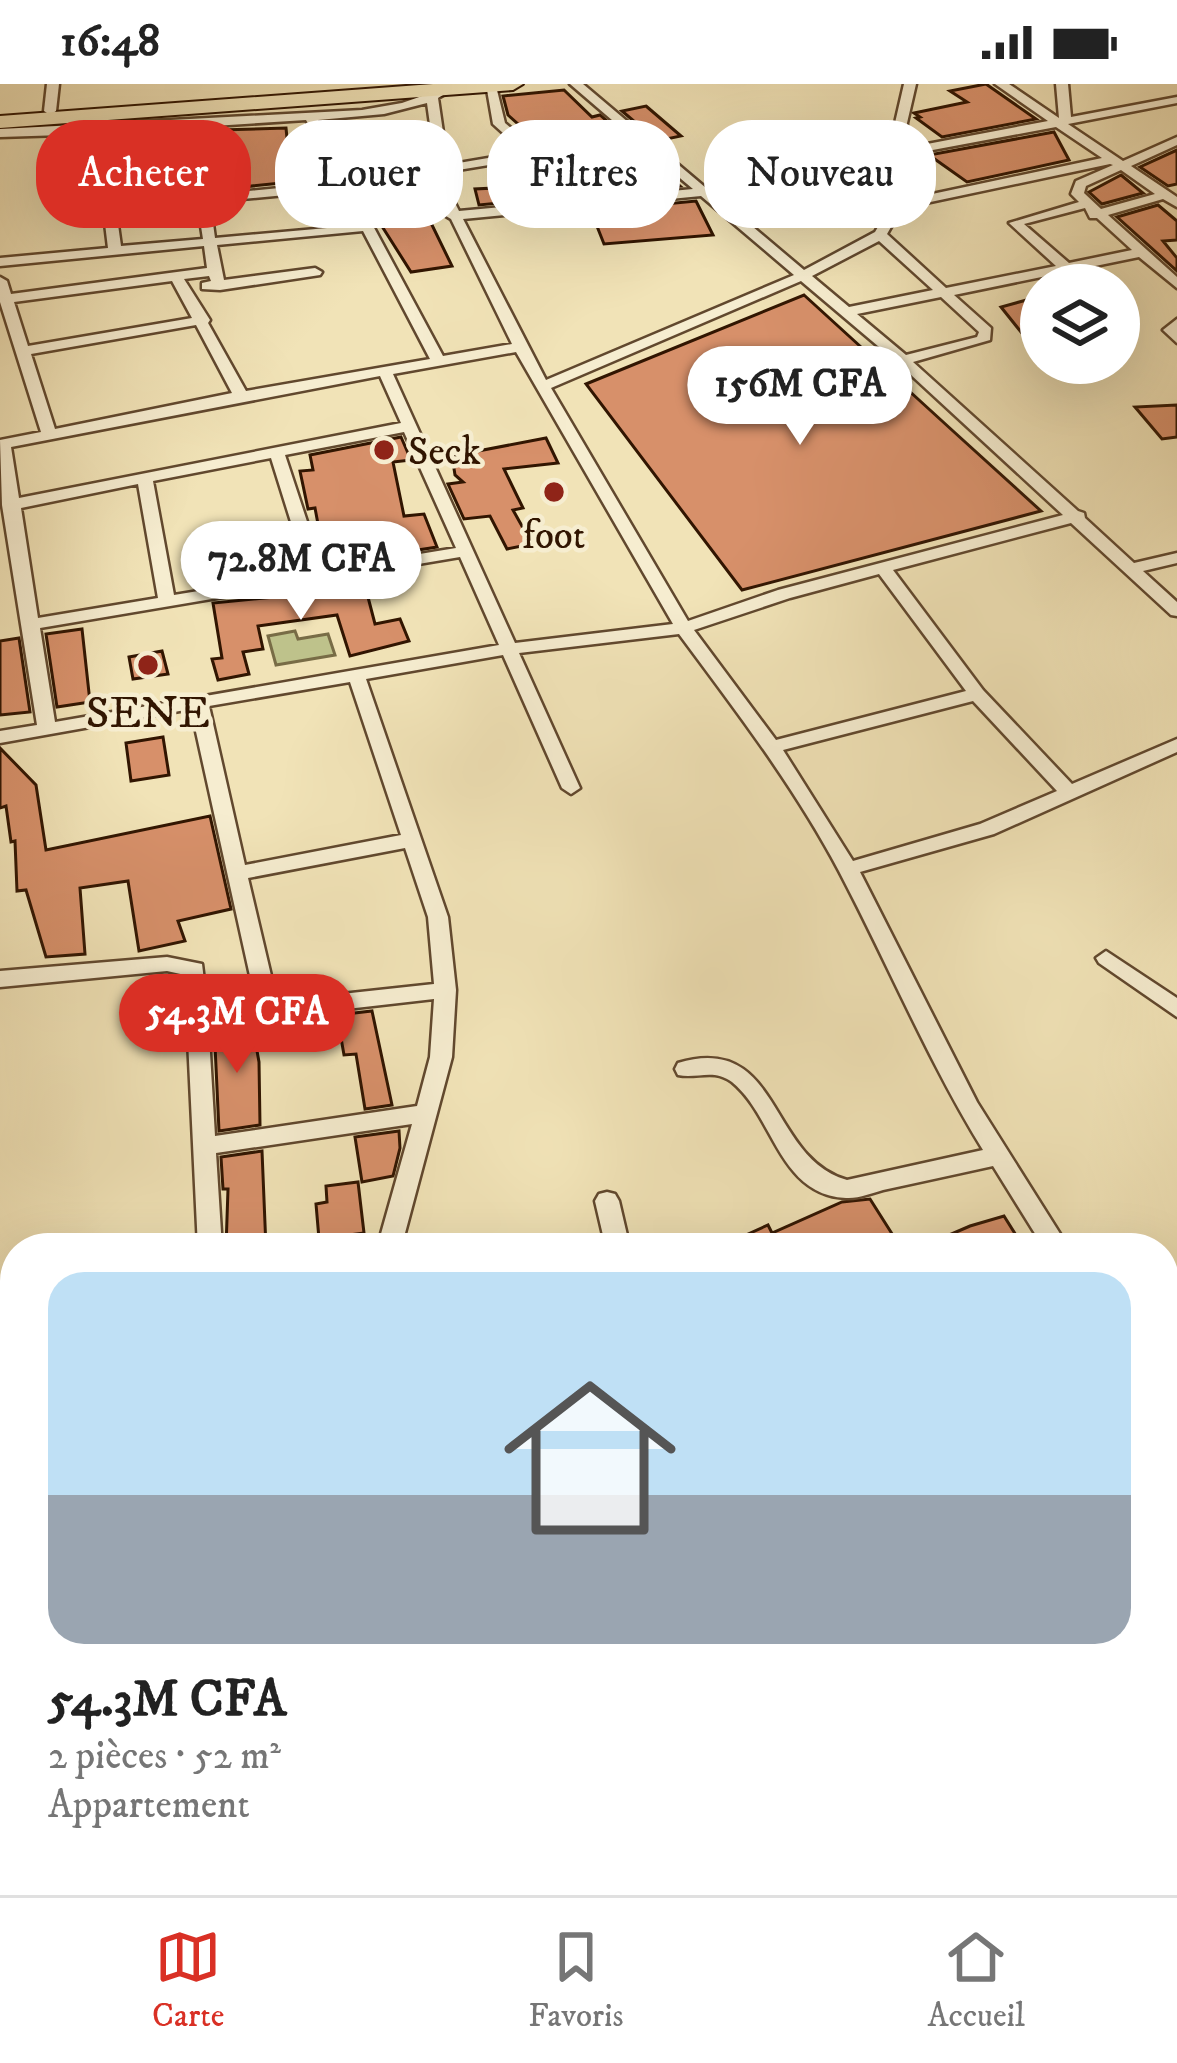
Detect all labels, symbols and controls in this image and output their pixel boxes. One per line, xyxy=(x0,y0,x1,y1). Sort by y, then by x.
text: 16:48 xyxy=(60,14,160,70)
chip: Acheter xyxy=(36,120,251,228)
chip: Louer xyxy=(275,120,463,228)
chip: Filtres xyxy=(487,120,680,228)
chip: Nouveau xyxy=(704,120,936,228)
map controls xyxy=(1020,264,1140,384)
button: layers xyxy=(1020,264,1140,384)
pin: 156M CFA xyxy=(676,346,924,448)
text: 156M CFA xyxy=(714,360,886,409)
place label: Seck xyxy=(408,428,481,477)
marker: Seck xyxy=(371,437,397,463)
marker: foot xyxy=(541,479,567,505)
place label: foot xyxy=(523,512,585,561)
pin: 72.8M CFA xyxy=(164,521,438,623)
text: 72.8M CFA xyxy=(208,535,394,584)
marker: SENE xyxy=(135,652,161,678)
place label: SENE xyxy=(86,686,210,742)
pin: 54.3M CFA xyxy=(100,974,374,1076)
text: 54.3M CFA xyxy=(146,988,328,1037)
icon: home xyxy=(482,1350,698,1566)
text: 54.3M CFA xyxy=(48,1668,286,1732)
text: 2 pièces · 52 m² xyxy=(48,1732,281,1781)
text: Appartement xyxy=(48,1781,250,1830)
tab: Carte xyxy=(152,1924,224,2037)
tab: Favoris xyxy=(528,1924,624,2037)
tab: Accueil xyxy=(928,1924,1025,2037)

